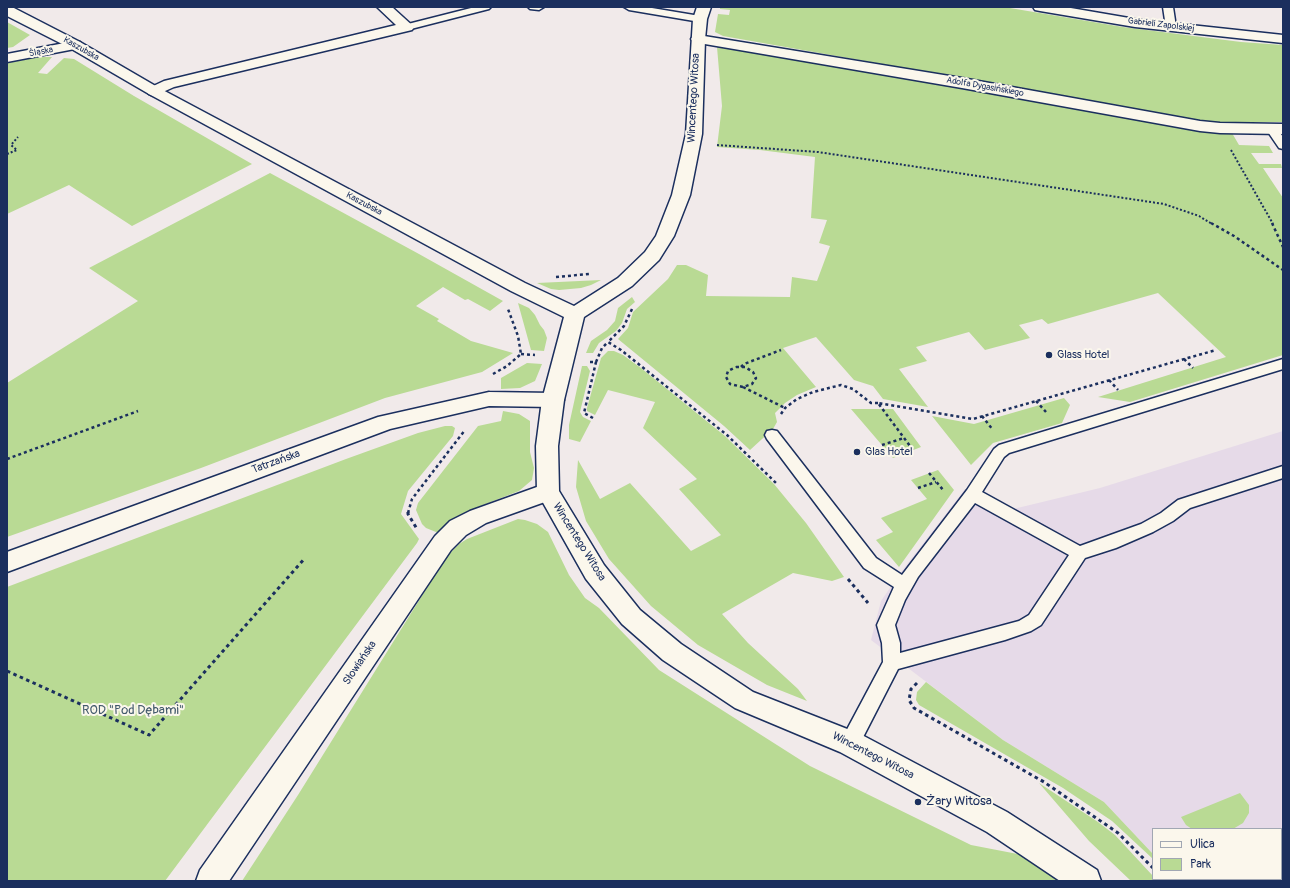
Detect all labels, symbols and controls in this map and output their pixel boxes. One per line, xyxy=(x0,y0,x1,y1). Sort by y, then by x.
street label: Gabrieli Zapolskiej xyxy=(1127,16,1195,34)
street label: Kaszubska xyxy=(61,35,101,63)
street label: Śląska xyxy=(28,44,54,60)
street label: Wincentego Witosa xyxy=(685,53,703,143)
street label: Adolfa Dygasińskiego xyxy=(945,75,1025,99)
street label: Kaszubska xyxy=(344,190,384,218)
place label: Glass Hotel xyxy=(1057,348,1109,362)
marker: Glass Hotel xyxy=(1044,350,1054,360)
place label: Glas Hotel xyxy=(865,445,913,459)
street label: Tatrzańska xyxy=(250,447,302,477)
marker: Glas Hotel xyxy=(852,447,862,457)
street label: Wincentego Witosa xyxy=(550,500,608,584)
street label: Słowiańska xyxy=(340,638,380,688)
park label: ROD "Pod Dębami" xyxy=(82,703,184,719)
street label: Wincentego Witosa xyxy=(830,730,916,782)
place label: Żary Witosa xyxy=(926,794,992,810)
marker: Żary Witosa xyxy=(913,797,923,807)
legend xyxy=(1152,828,1282,880)
text: Ulica xyxy=(1190,837,1215,852)
text: Park xyxy=(1190,857,1211,872)

